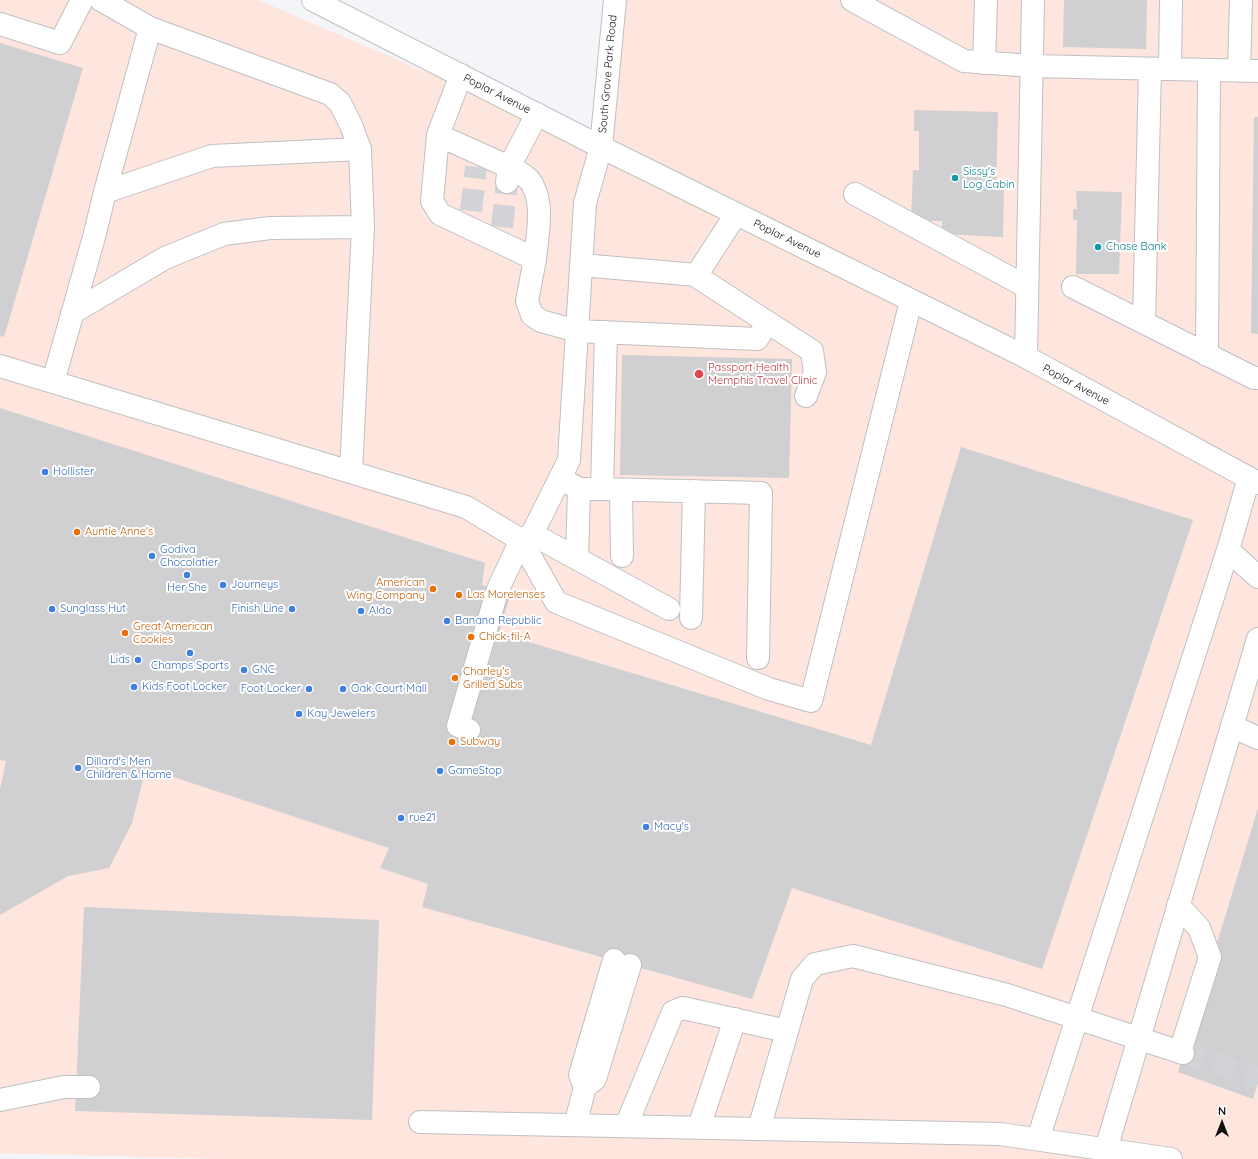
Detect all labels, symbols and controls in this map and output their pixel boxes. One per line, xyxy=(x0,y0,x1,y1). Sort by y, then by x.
street label: South Grove Park Road xyxy=(596,14,620,134)
street label: Poplar Avenue xyxy=(461,71,533,117)
place label: Sissy's Log Cabin xyxy=(963,165,1015,191)
marker: Sissy's Log Cabin xyxy=(950,173,960,183)
street label: Poplar Avenue xyxy=(751,217,823,261)
place label: Chase Bank xyxy=(1106,240,1167,254)
marker: Chase Bank xyxy=(1093,242,1103,252)
place label: Passport Health Memphis Travel Clinic xyxy=(708,361,817,387)
street label: Poplar Avenue xyxy=(1040,362,1112,408)
marker: Passport Health Memphis Travel Clinic xyxy=(693,368,705,380)
place label: Hollister xyxy=(53,465,94,479)
marker: Hollister xyxy=(40,467,50,477)
place label: Auntie Anne's xyxy=(85,525,153,539)
marker: Auntie Anne's xyxy=(72,527,82,537)
place label: Godiva Chocolatier xyxy=(160,543,218,569)
marker: Godiva Chocolatier xyxy=(147,551,157,561)
marker: Her She xyxy=(182,570,192,580)
place label: American Wing Company xyxy=(346,576,425,602)
place label: Journeys xyxy=(231,578,278,592)
marker: Journeys xyxy=(218,580,228,590)
place label: Her She xyxy=(167,581,207,595)
marker: American Wing Company xyxy=(428,584,438,594)
place label: Las Morelenses xyxy=(467,588,545,602)
marker: Las Morelenses xyxy=(454,590,464,600)
place label: Sunglass Hut xyxy=(60,602,126,616)
place label: Finish Line xyxy=(232,602,284,616)
marker: Sunglass Hut xyxy=(47,604,57,614)
marker: Finish Line xyxy=(287,604,297,614)
place label: Aldo xyxy=(369,604,392,618)
marker: Aldo xyxy=(356,606,366,616)
place label: Banana Republic xyxy=(455,614,542,628)
marker: Banana Republic xyxy=(442,616,452,626)
place label: Great American Cookies xyxy=(133,620,213,646)
marker: Great American Cookies xyxy=(120,628,130,638)
place label: Chick-fil-A xyxy=(479,630,531,644)
marker: Chick-fil-A xyxy=(466,632,476,642)
marker: Champs Sports xyxy=(185,648,195,658)
place label: Lids xyxy=(110,653,130,667)
marker: Lids xyxy=(133,655,143,665)
place label: Champs Sports xyxy=(151,659,229,673)
place label: GNC xyxy=(252,663,275,677)
marker: GNC xyxy=(239,665,249,675)
place label: Charley's Grilled Subs xyxy=(463,665,522,691)
marker: Charley's Grilled Subs xyxy=(450,673,460,683)
place label: Kids Foot Locker xyxy=(142,680,227,694)
marker: Kids Foot Locker xyxy=(129,682,139,692)
place label: Foot Locker xyxy=(241,682,301,696)
place label: Oak Court Mall xyxy=(351,682,427,696)
marker: Foot Locker xyxy=(304,684,314,694)
marker: Oak Court Mall xyxy=(338,684,348,694)
place label: Kay Jewelers xyxy=(307,707,375,721)
marker: Kay Jewelers xyxy=(294,709,304,719)
place label: Subway xyxy=(460,735,500,749)
marker: Subway xyxy=(447,737,457,747)
place label: Dillard's Men Children & Home xyxy=(86,755,172,781)
marker: Dillard's Men Children & Home xyxy=(73,763,83,773)
place label: GameStop xyxy=(448,764,502,778)
marker: GameStop xyxy=(435,766,445,776)
place label: rue21 xyxy=(409,811,436,825)
marker: rue21 xyxy=(396,813,406,823)
place label: Macy's xyxy=(654,820,689,834)
marker: Macy's xyxy=(641,822,651,832)
north arrow xyxy=(1202,1103,1242,1143)
text: N xyxy=(1218,1104,1226,1118)

